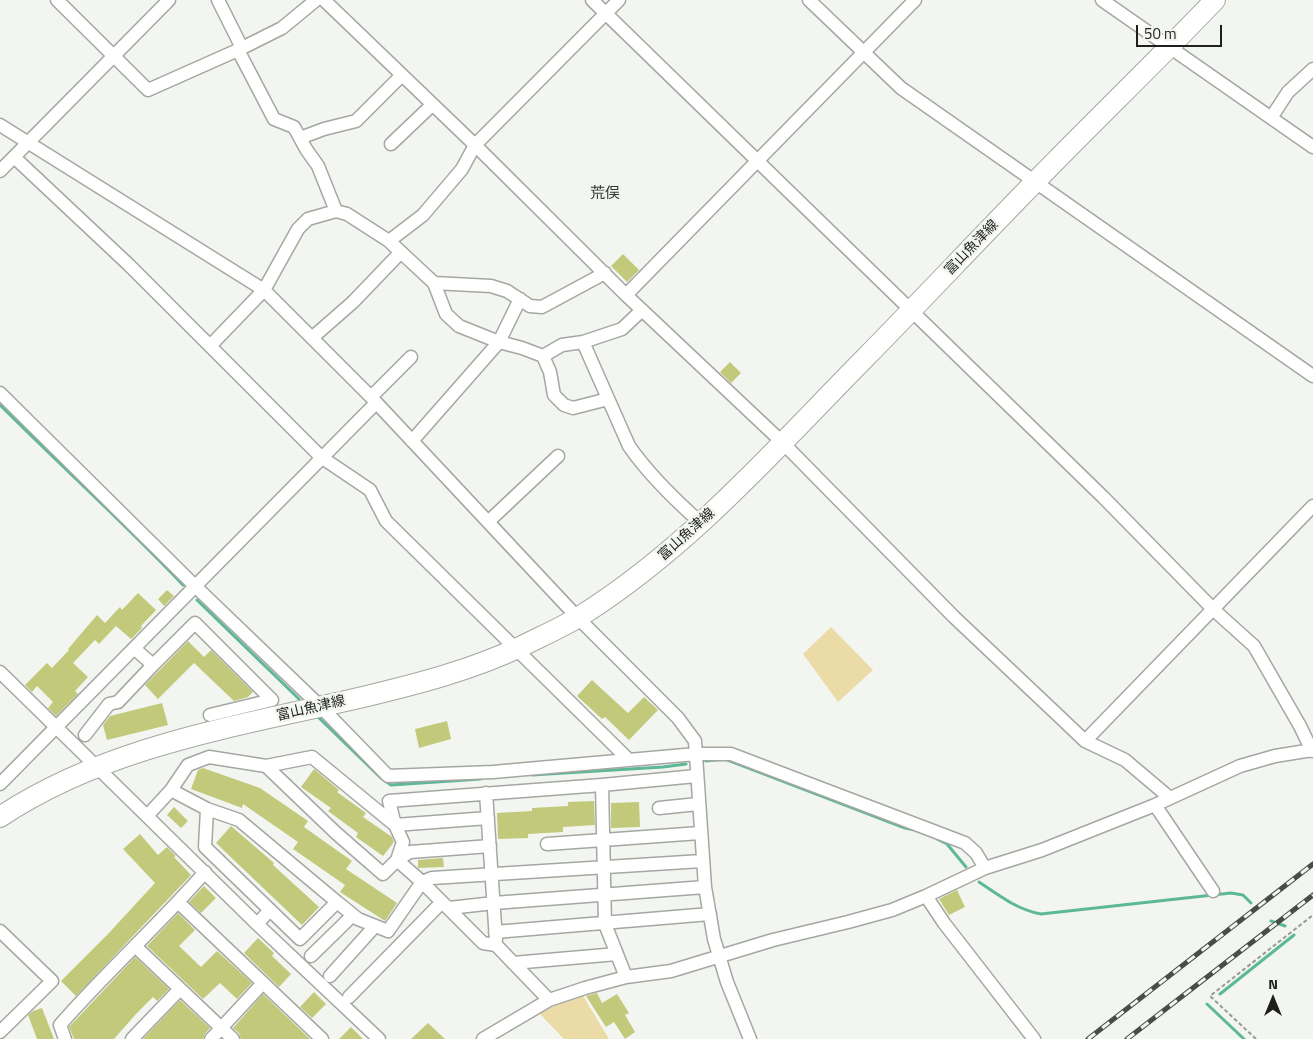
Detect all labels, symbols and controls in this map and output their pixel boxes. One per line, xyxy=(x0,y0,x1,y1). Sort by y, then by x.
scale bar xyxy=(1138,15,1224,47)
text: 50 m xyxy=(1144,22,1177,45)
district label: 荒俣 xyxy=(590,185,620,203)
street label: 富山魚津線 xyxy=(942,217,1002,279)
street label: 富山魚津線 xyxy=(655,505,719,565)
street label: 富山魚津線 xyxy=(275,693,347,725)
text: N xyxy=(1268,973,1278,994)
north arrow xyxy=(1248,974,1298,1024)

